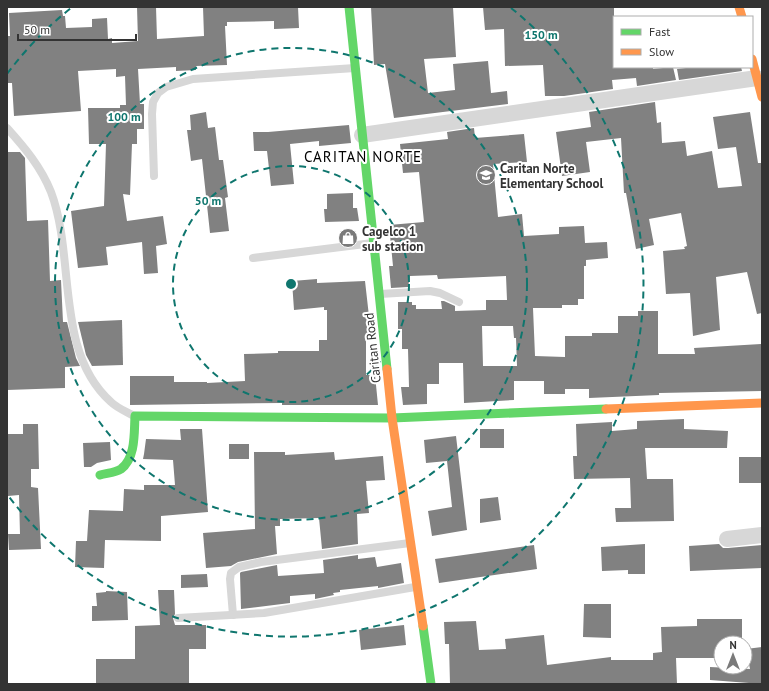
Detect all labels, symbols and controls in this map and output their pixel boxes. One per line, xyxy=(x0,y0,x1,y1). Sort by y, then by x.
scale bar xyxy=(18,16,136,42)
legend xyxy=(613,16,753,68)
text: 50 m xyxy=(24,22,50,37)
text: Fast xyxy=(649,24,670,39)
text: 150 m xyxy=(524,27,558,42)
text: Slow xyxy=(649,44,674,59)
text: 100 m xyxy=(107,109,141,124)
district label: CARITAN NORTE xyxy=(304,147,422,166)
place label: Caritan Norte Elementary School xyxy=(500,160,604,192)
school or university icon: Caritan Norte Elementary School xyxy=(475,164,497,186)
text: 50 m xyxy=(195,193,221,208)
place label: Cagelco 1 sub station xyxy=(362,223,423,255)
shop icon: Cagelco 1 sub station xyxy=(337,227,359,249)
centre of rings xyxy=(284,277,298,291)
street label: Caritan Road xyxy=(360,312,385,384)
north arrow xyxy=(713,635,753,675)
text: N xyxy=(729,638,737,652)

